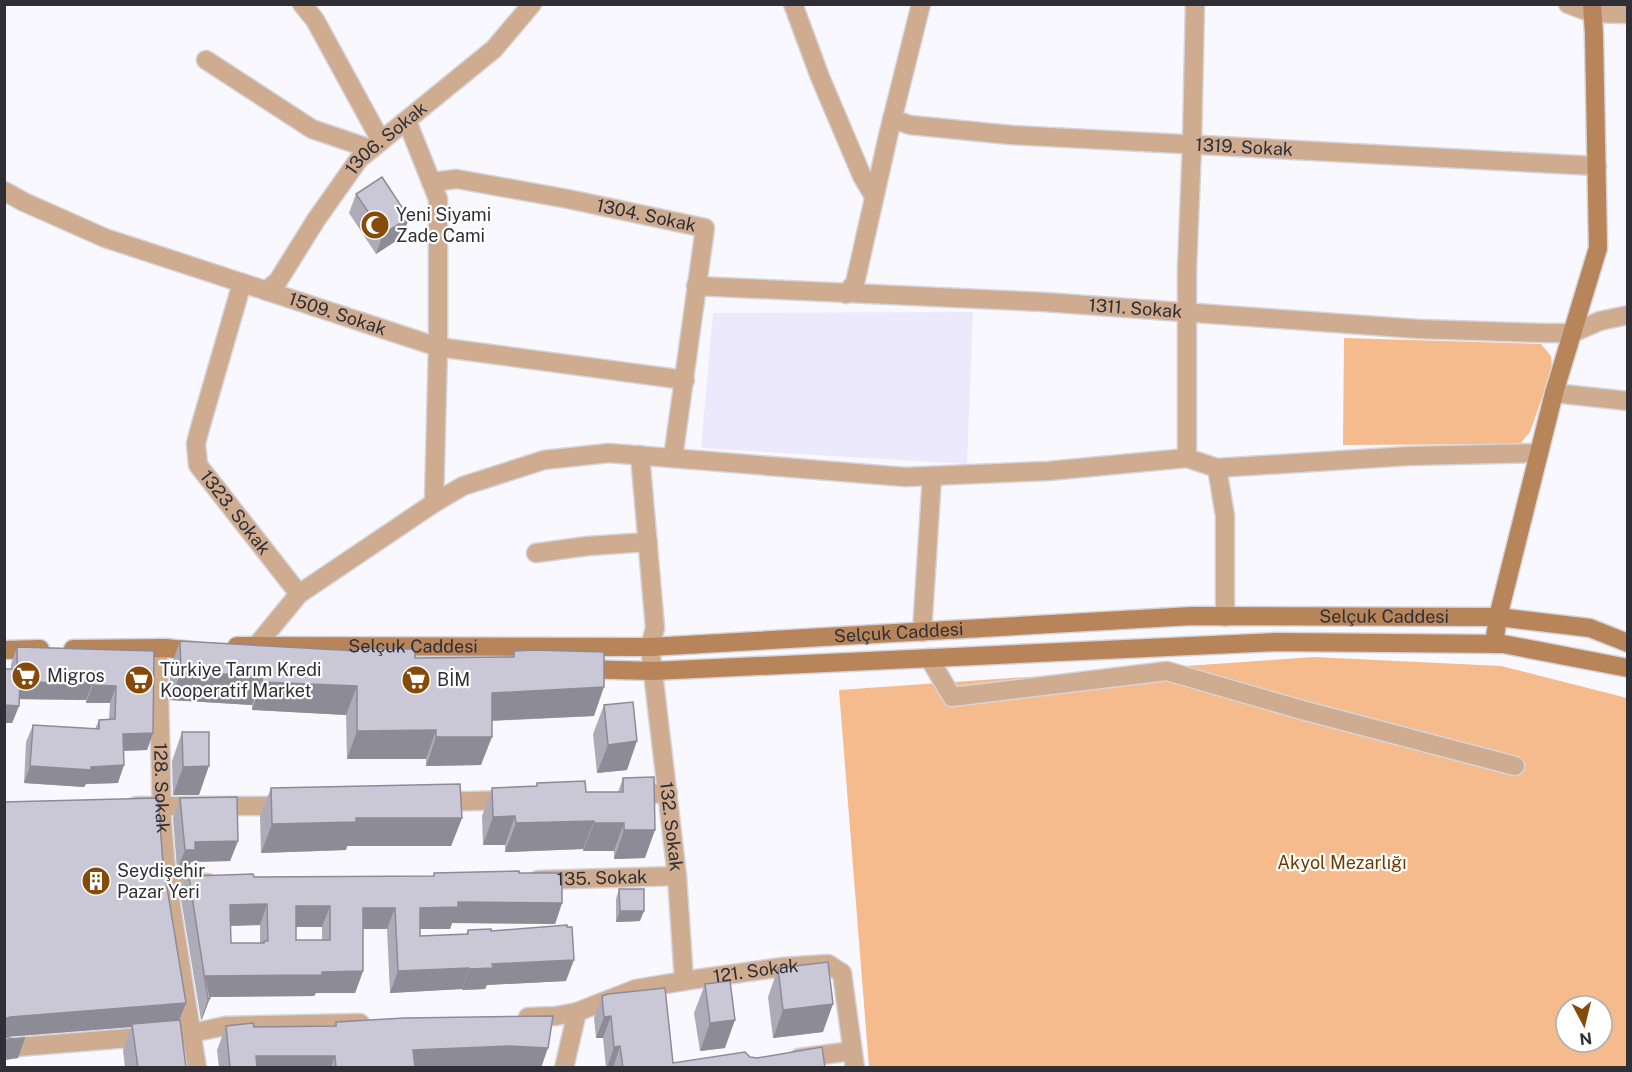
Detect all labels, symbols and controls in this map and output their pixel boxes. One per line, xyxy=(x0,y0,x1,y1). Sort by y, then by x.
street label: 1306. Sokak xyxy=(340,97,431,178)
street label: 1319. Sokak xyxy=(1195,134,1294,160)
street label: 1304. Sokak xyxy=(595,194,698,236)
place label: Yeni Siyami Zade Cami xyxy=(396,204,491,246)
mosque icon: Yeni Siyami Zade Cami xyxy=(359,209,391,241)
street label: 1509. Sokak xyxy=(286,288,389,339)
street label: 1311. Sokak xyxy=(1088,294,1183,322)
street label: 1323. Sokak xyxy=(196,466,275,559)
street label: Selçuk Caddesi xyxy=(1319,605,1449,627)
street label: Selçuk Caddesi xyxy=(833,618,964,646)
street label: Selçuk Caddesi xyxy=(348,635,478,657)
place label: Türkiye Tarım Kredi Kooperatif Market xyxy=(160,659,321,701)
supermarket icon: Migros xyxy=(10,660,42,692)
supermarket icon: Türkiye Tarım Kredi Kooperatif Market xyxy=(123,664,155,696)
supermarket icon: BİM xyxy=(400,664,432,696)
place label: Migros xyxy=(47,665,105,686)
place label: BİM xyxy=(437,668,470,690)
street label: 128. Sokak xyxy=(150,743,174,834)
street label: 132. Sokak xyxy=(656,781,687,872)
park label: Akyol Mezarlığı xyxy=(1277,852,1407,873)
place label: Seydişehir Pazar Yeri xyxy=(117,860,205,902)
building icon: Seydişehir Pazar Yeri xyxy=(80,865,112,897)
street label: 135. Sokak xyxy=(556,866,648,889)
street label: 121. Sokak xyxy=(712,955,799,987)
north arrow xyxy=(1554,994,1614,1054)
text: N xyxy=(1578,1028,1593,1049)

